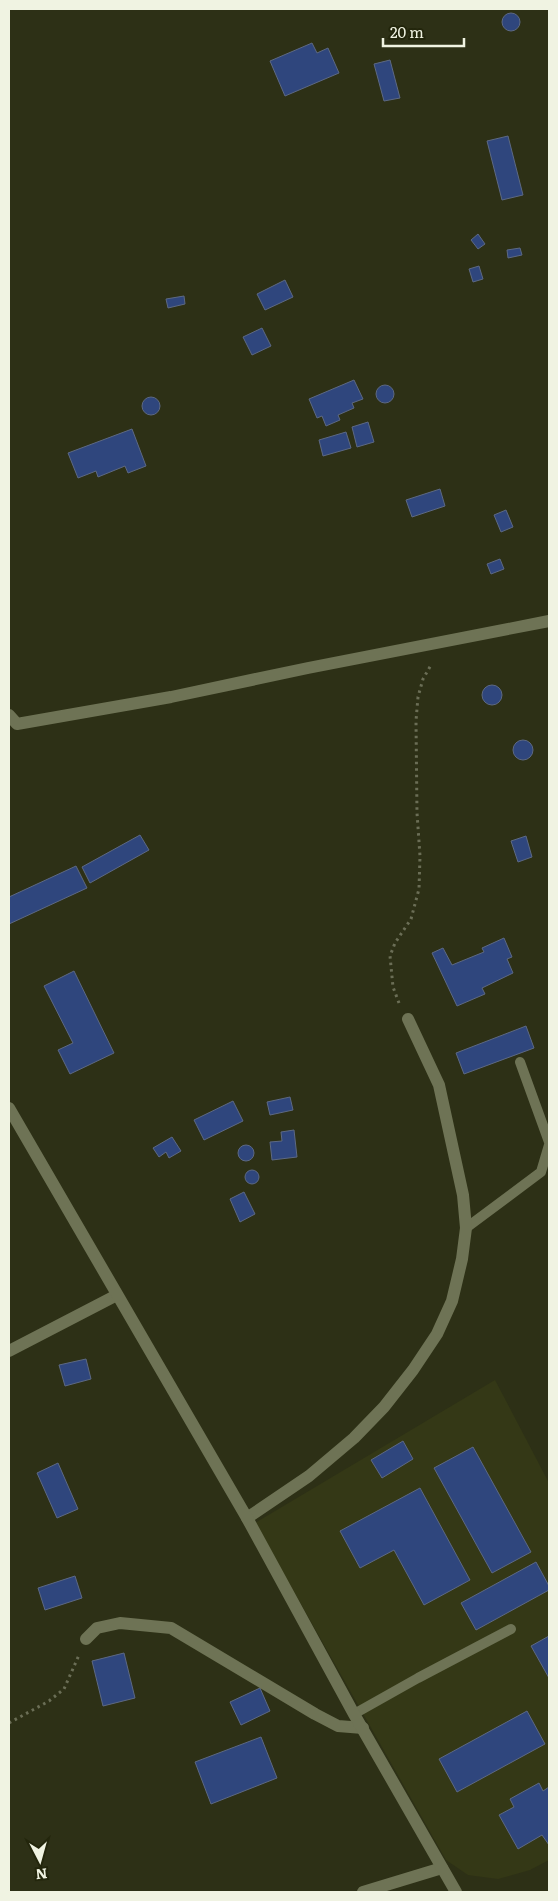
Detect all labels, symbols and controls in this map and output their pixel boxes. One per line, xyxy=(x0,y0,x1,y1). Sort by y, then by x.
scale bar xyxy=(383,15,464,47)
text: 20 m xyxy=(390,20,424,43)
north arrow xyxy=(15,1836,65,1886)
text: N xyxy=(34,1864,48,1886)

